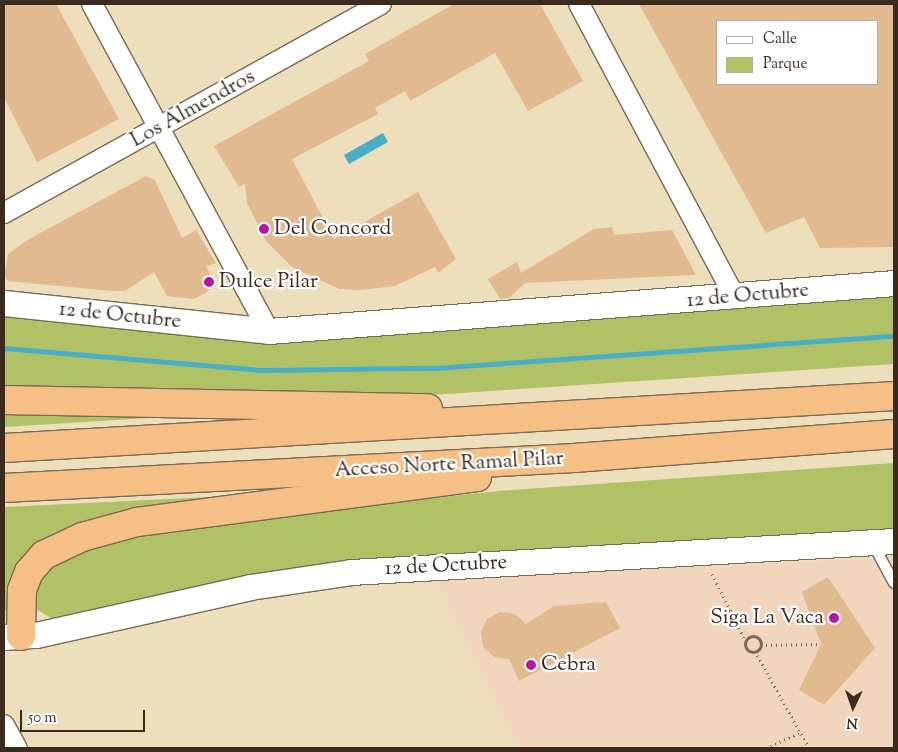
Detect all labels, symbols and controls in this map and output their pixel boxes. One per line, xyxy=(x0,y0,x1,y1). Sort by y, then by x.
legend xyxy=(716,20,878,85)
text: Calle xyxy=(763,29,797,50)
text: Parque xyxy=(763,54,807,75)
street label: Los Almendros xyxy=(126,64,260,154)
place label: Del Concord xyxy=(274,216,391,242)
marker: Del Concord xyxy=(258,223,270,235)
place label: Dulce Pilar xyxy=(219,269,318,295)
marker: Dulce Pilar xyxy=(203,276,215,288)
street label: 12 de Octubre xyxy=(686,278,810,314)
street label: 12 de Octubre xyxy=(58,297,182,335)
street label: Acceso Norte Ramal Pilar xyxy=(334,446,564,484)
street label: 12 de Octubre xyxy=(384,550,508,582)
place label: Siga La Vaca xyxy=(710,605,824,631)
marker: Siga La Vaca xyxy=(828,612,840,624)
place label: Cebra xyxy=(541,652,596,678)
marker: Cebra xyxy=(525,659,537,671)
north arrow xyxy=(828,682,878,732)
scale bar xyxy=(22,700,148,732)
text: 50 m xyxy=(28,708,57,729)
text: N xyxy=(846,712,858,732)

